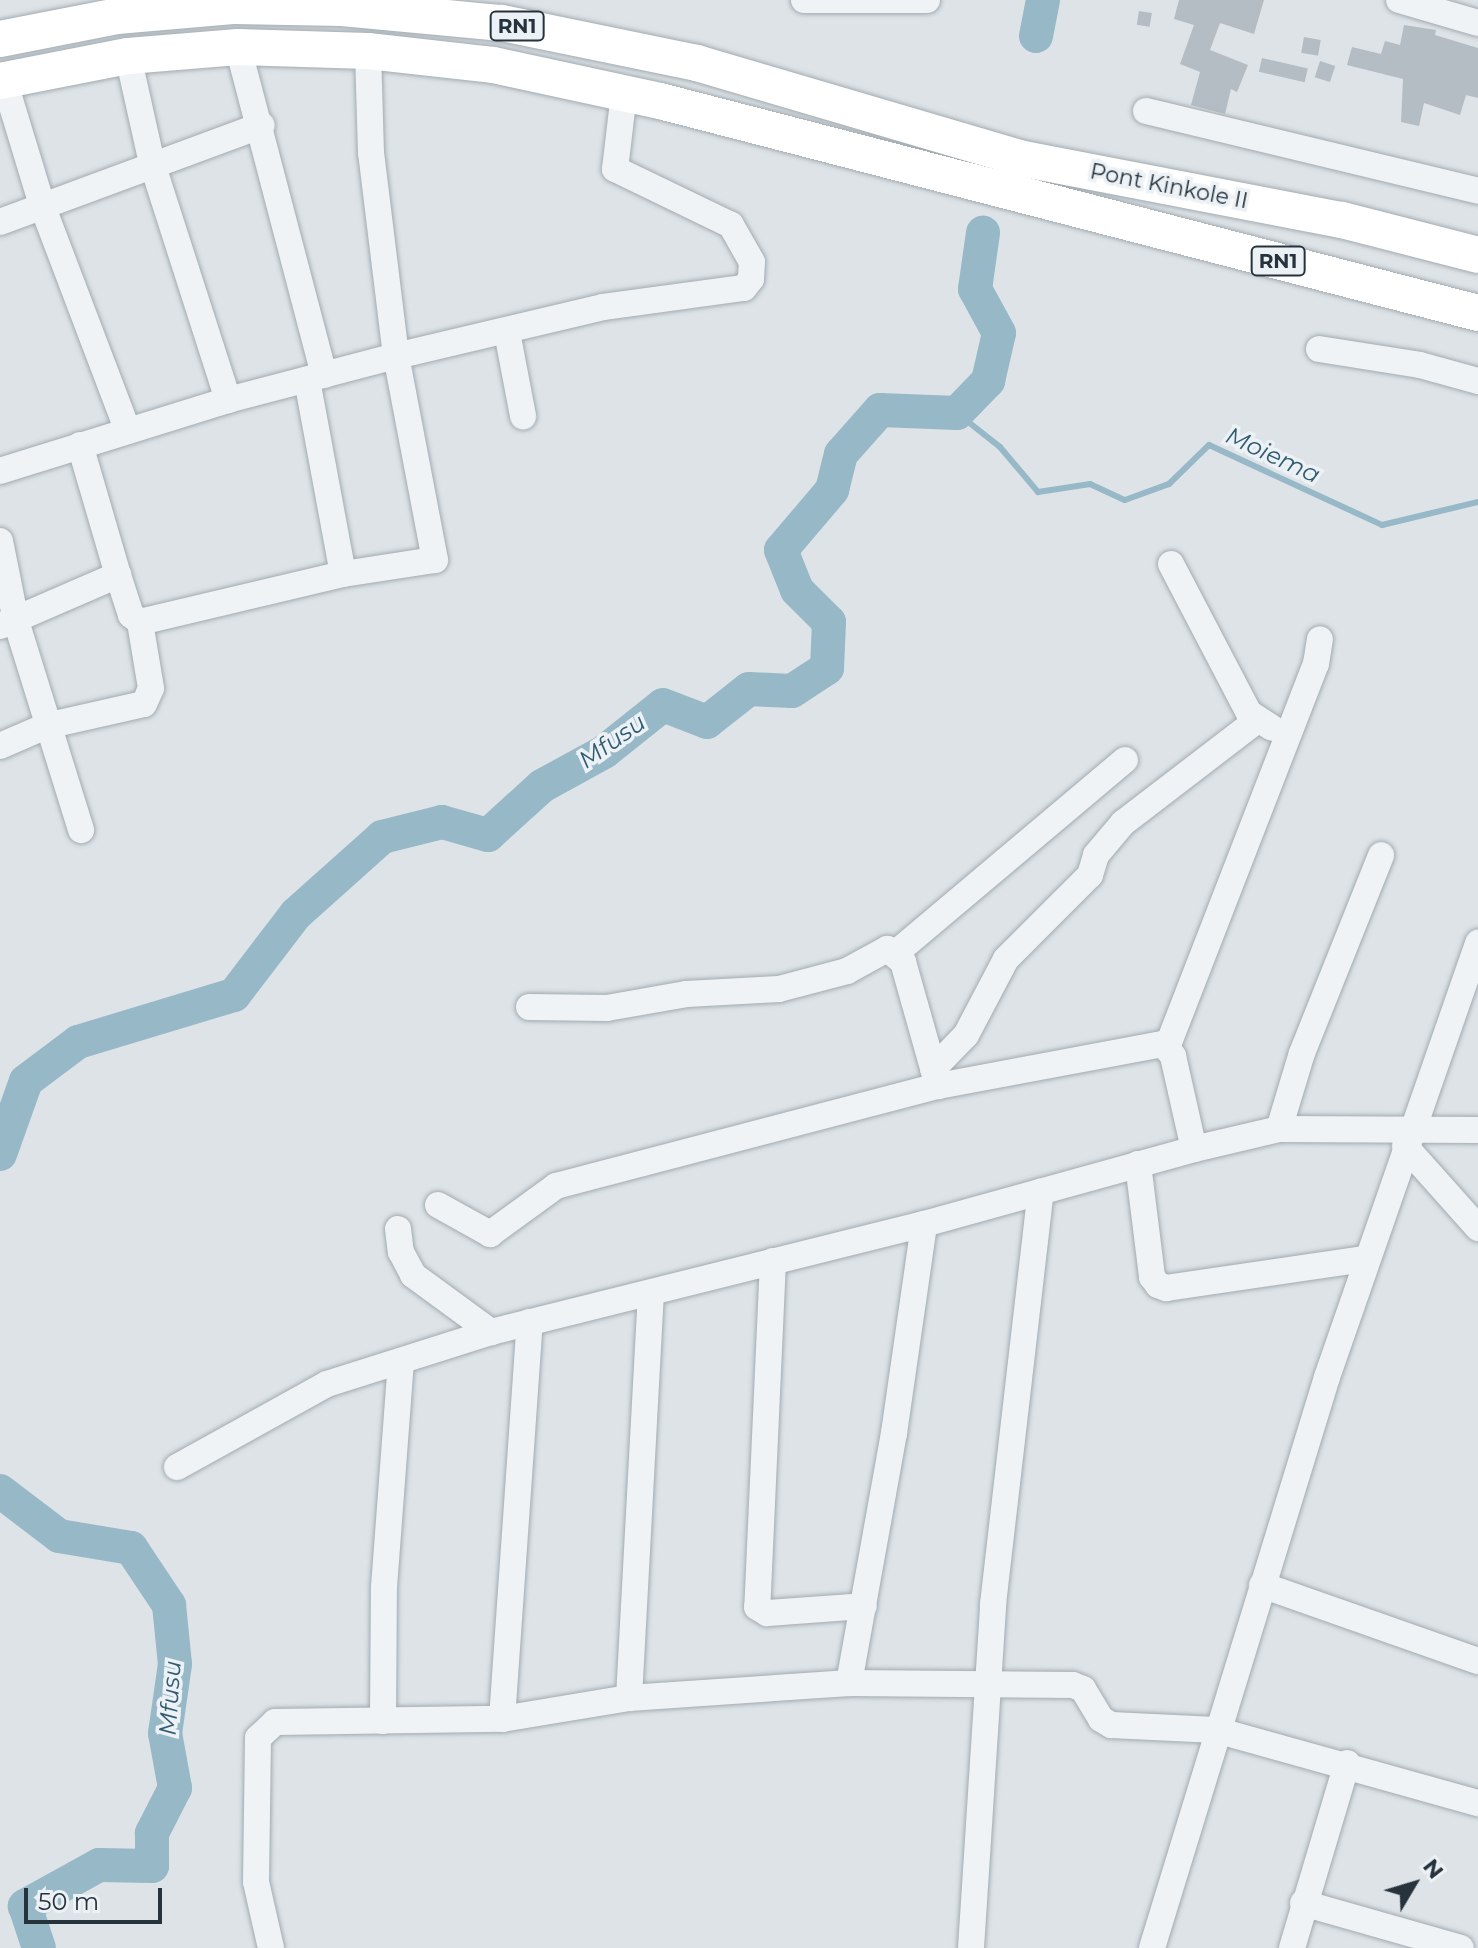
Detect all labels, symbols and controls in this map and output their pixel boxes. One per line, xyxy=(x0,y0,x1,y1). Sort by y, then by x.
road number: RN1 xyxy=(489,10,545,42)
street label: Pont Kinkole II xyxy=(1088,158,1250,214)
road number: RN1 xyxy=(1250,245,1306,277)
water label: Moiema xyxy=(1221,421,1325,489)
water label: Mfusu xyxy=(573,708,651,774)
water label: Mfusu xyxy=(153,1660,187,1736)
north arrow xyxy=(1374,1844,1454,1924)
text: N xyxy=(1417,1854,1449,1884)
scale bar xyxy=(28,1872,166,1922)
text: 50 m xyxy=(38,1887,99,1916)

